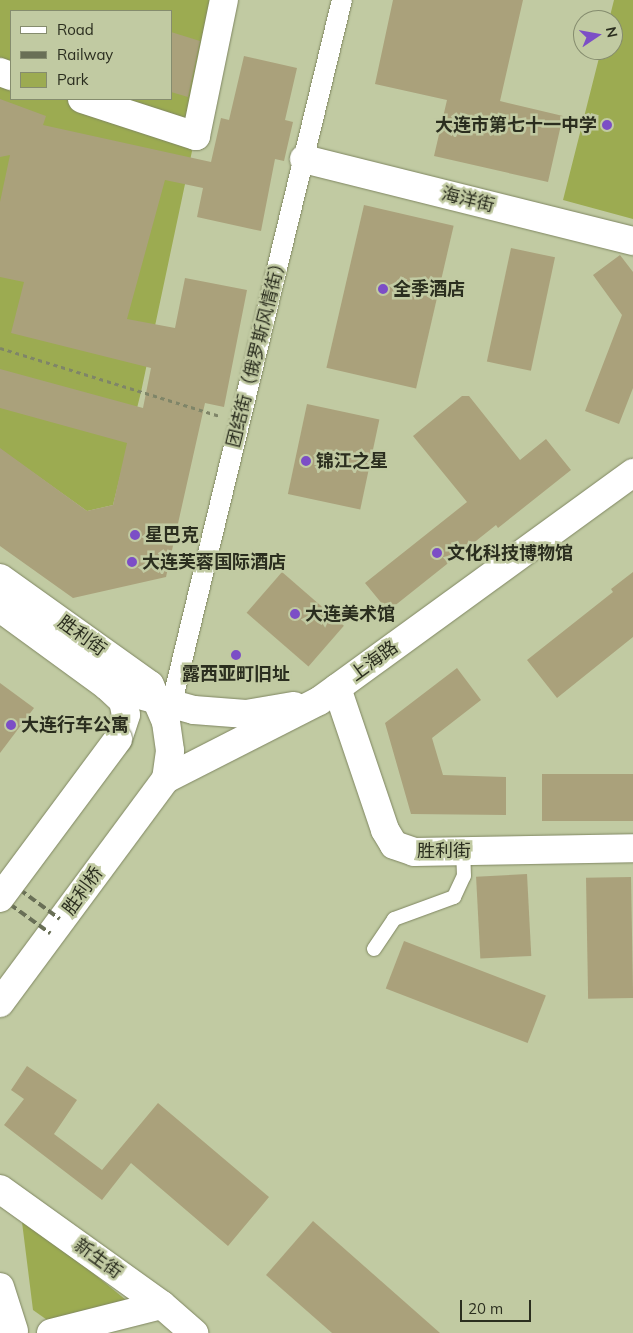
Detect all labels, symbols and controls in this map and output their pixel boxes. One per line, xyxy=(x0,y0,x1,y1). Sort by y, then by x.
legend xyxy=(10,10,172,100)
north arrow xyxy=(573,10,623,60)
text: Road xyxy=(57,20,94,39)
text: N xyxy=(602,25,622,39)
text: Railway xyxy=(57,45,113,64)
text: Park xyxy=(57,70,89,89)
place label: 大连市第七十一中学 xyxy=(435,114,597,136)
marker: 大连市第七十一中学 xyxy=(601,119,613,131)
street label: 海洋街 xyxy=(439,183,497,217)
street label: 团结街（俄罗斯风情街） xyxy=(223,252,291,450)
place label: 全季酒店 xyxy=(393,278,465,300)
marker: 全季酒店 xyxy=(377,283,389,295)
place label: 锦江之星 xyxy=(316,450,388,472)
marker: 锦江之星 xyxy=(300,455,312,467)
place label: 星巴克 xyxy=(145,524,199,546)
marker: 星巴克 xyxy=(129,529,141,541)
place label: 文化科技博物馆 xyxy=(447,542,573,564)
marker: 文化科技博物馆 xyxy=(431,547,443,559)
place label: 大连芙蓉国际酒店 xyxy=(142,551,286,573)
marker: 大连芙蓉国际酒店 xyxy=(126,556,138,568)
place label: 大连美术馆 xyxy=(305,603,395,625)
marker: 大连美术馆 xyxy=(289,608,301,620)
street label: 胜利街 xyxy=(54,611,110,661)
street label: 上海路 xyxy=(346,636,402,686)
marker: 露西亚町旧址 xyxy=(230,649,242,661)
place label: 露西亚町旧址 xyxy=(182,663,290,685)
place label: 大连行车公寓 xyxy=(21,714,129,736)
marker: 大连行车公寓 xyxy=(5,719,17,731)
street label: 胜利街 xyxy=(417,840,471,862)
street label: 胜利桥 xyxy=(58,863,108,919)
street label: 新生街 xyxy=(70,1234,126,1284)
scale bar xyxy=(463,1290,534,1322)
text: 20 m xyxy=(468,1299,503,1318)

